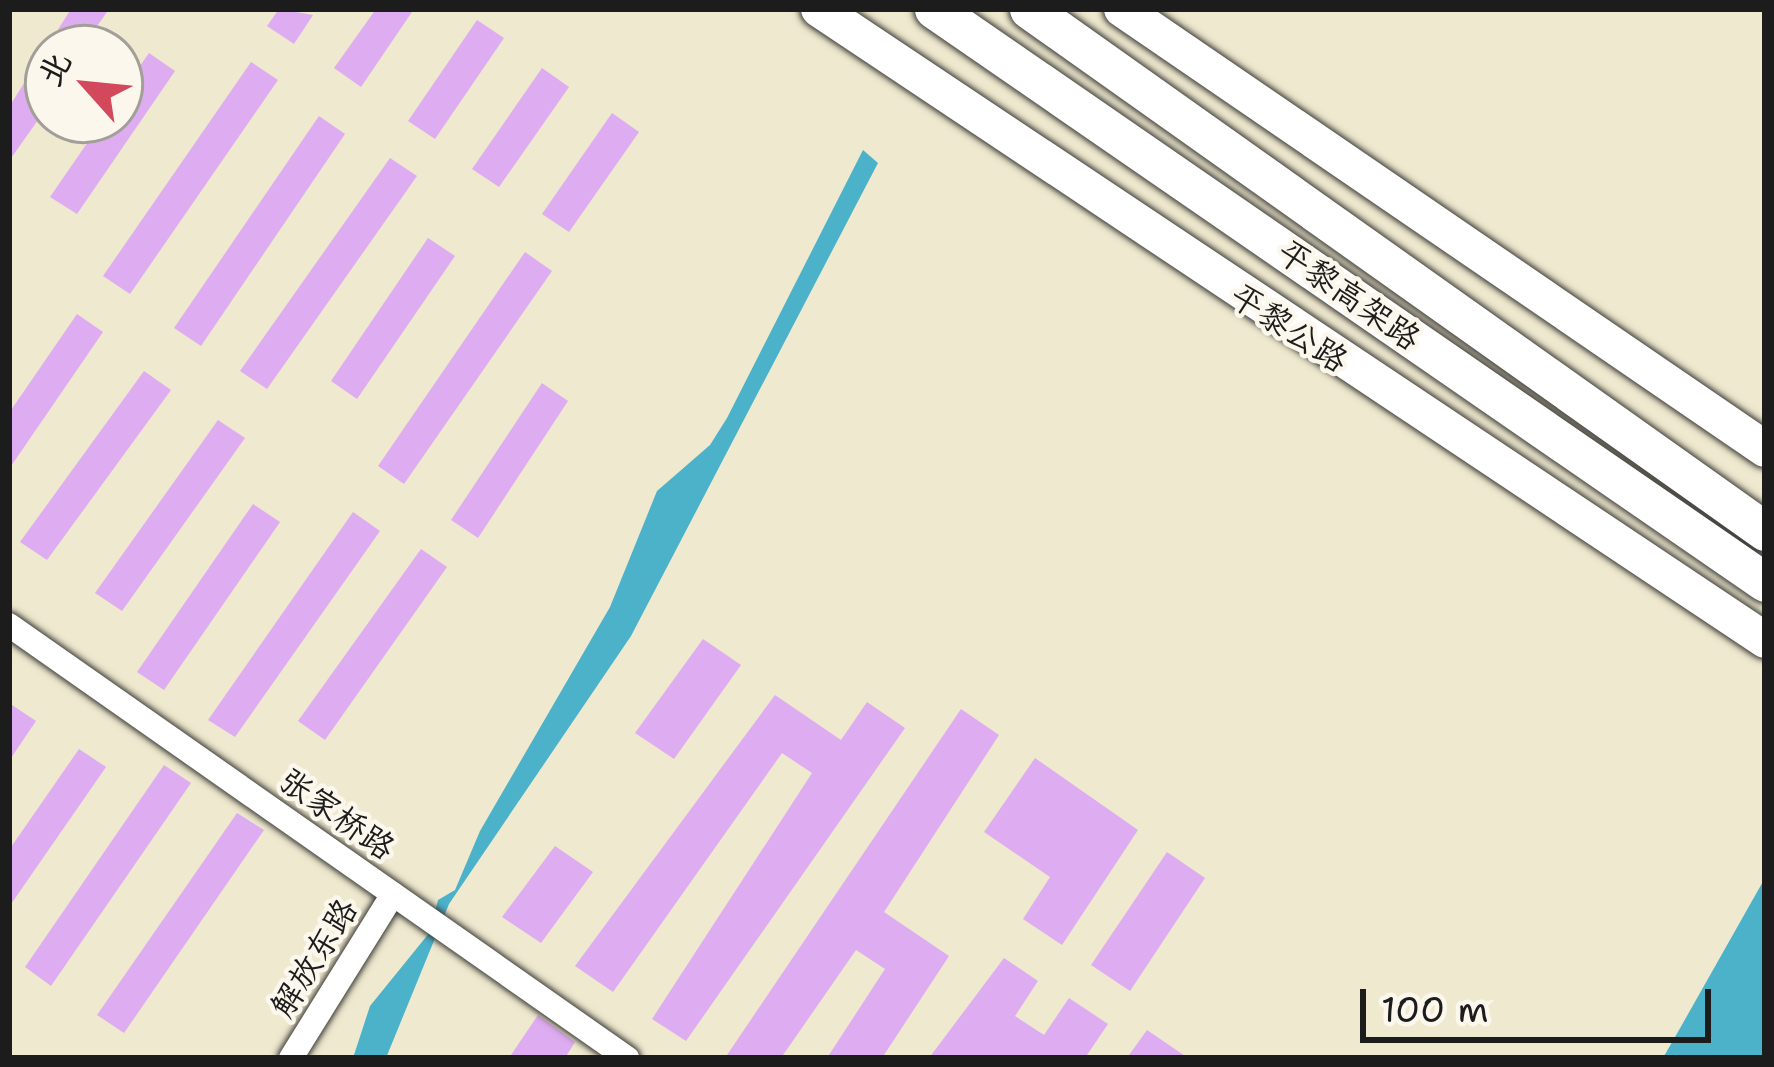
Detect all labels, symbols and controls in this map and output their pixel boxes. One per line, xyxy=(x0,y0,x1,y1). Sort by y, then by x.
north arrow xyxy=(24,24,144,144)
text: 北 xyxy=(27,44,82,94)
street label: 平黎高架路 xyxy=(1270,231,1428,359)
street label: 平黎公路 xyxy=(1223,275,1355,381)
street label: 张家桥路 xyxy=(272,760,402,868)
street label: 解放东路 xyxy=(262,892,366,1024)
scale bar xyxy=(1366,965,1717,1039)
text: 100 m xyxy=(1381,985,1489,1034)

